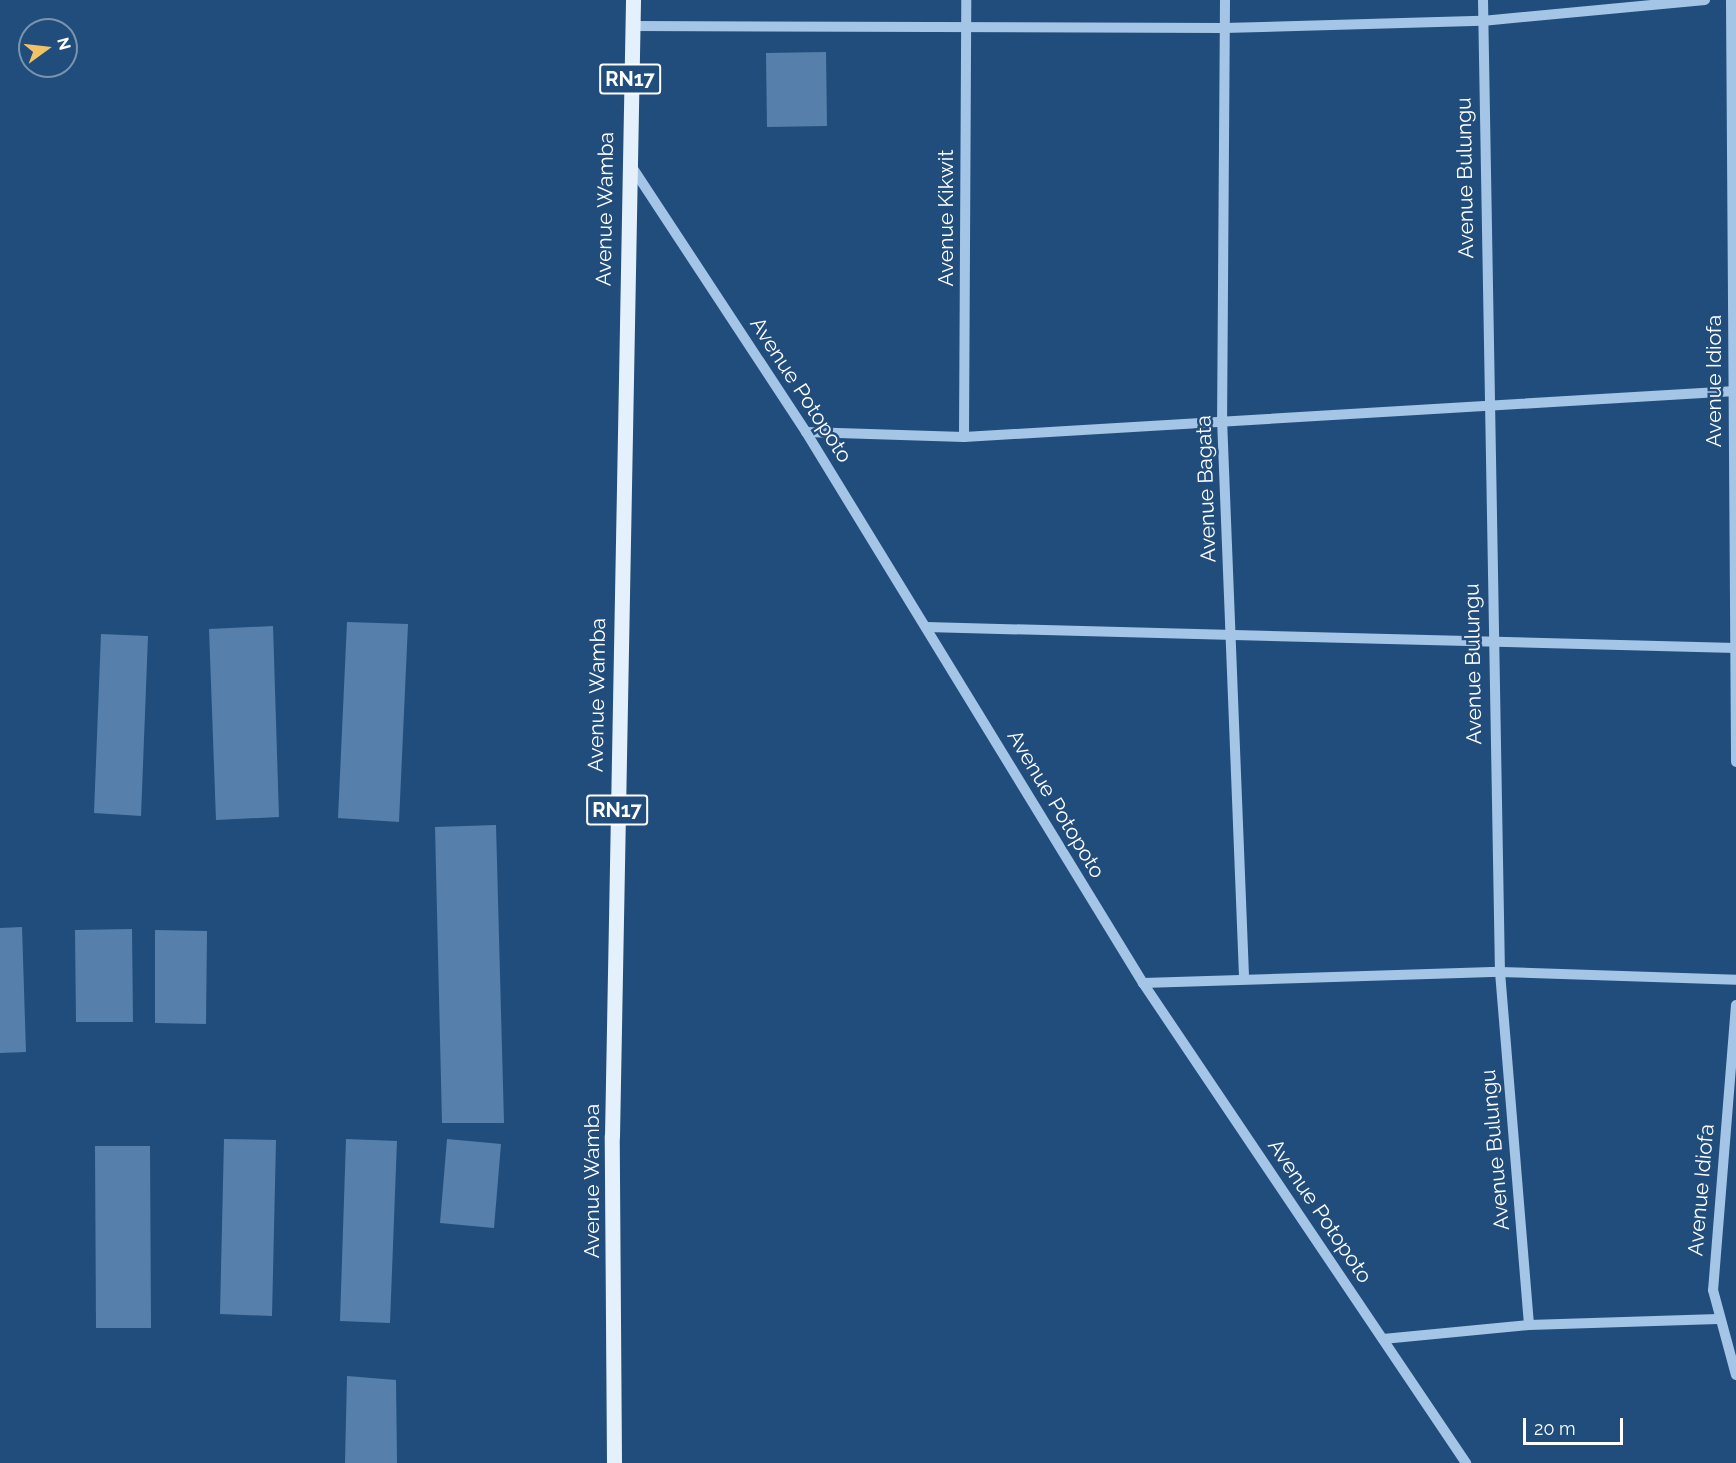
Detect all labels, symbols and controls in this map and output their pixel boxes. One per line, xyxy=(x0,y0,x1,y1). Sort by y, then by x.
north arrow xyxy=(18,18,78,78)
text: N xyxy=(53,35,75,52)
road number: RN17 xyxy=(598,62,662,96)
street label: Avenue Bulungu xyxy=(1451,97,1479,259)
street label: Avenue Wamba xyxy=(591,131,619,287)
street label: Avenue Kikwit xyxy=(933,150,959,286)
street label: Avenue Potopoto xyxy=(745,313,857,467)
street label: Avenue Idiofa xyxy=(1701,315,1727,447)
street label: Avenue Bagata xyxy=(1191,415,1221,563)
street label: Avenue Bulungu xyxy=(1459,583,1487,745)
street label: Avenue Wamba xyxy=(583,617,611,773)
street label: Avenue Potopoto xyxy=(1002,725,1110,883)
road number: RN17 xyxy=(586,793,648,827)
street label: Avenue Bulungu xyxy=(1475,1069,1515,1231)
street label: Avenue Wamba xyxy=(579,1103,605,1259)
street label: Avenue Idiofa xyxy=(1683,1123,1719,1257)
street label: Avenue Potopoto xyxy=(1263,1134,1377,1288)
scale bar xyxy=(1526,1406,1626,1444)
text: 20 m xyxy=(1534,1418,1576,1439)

